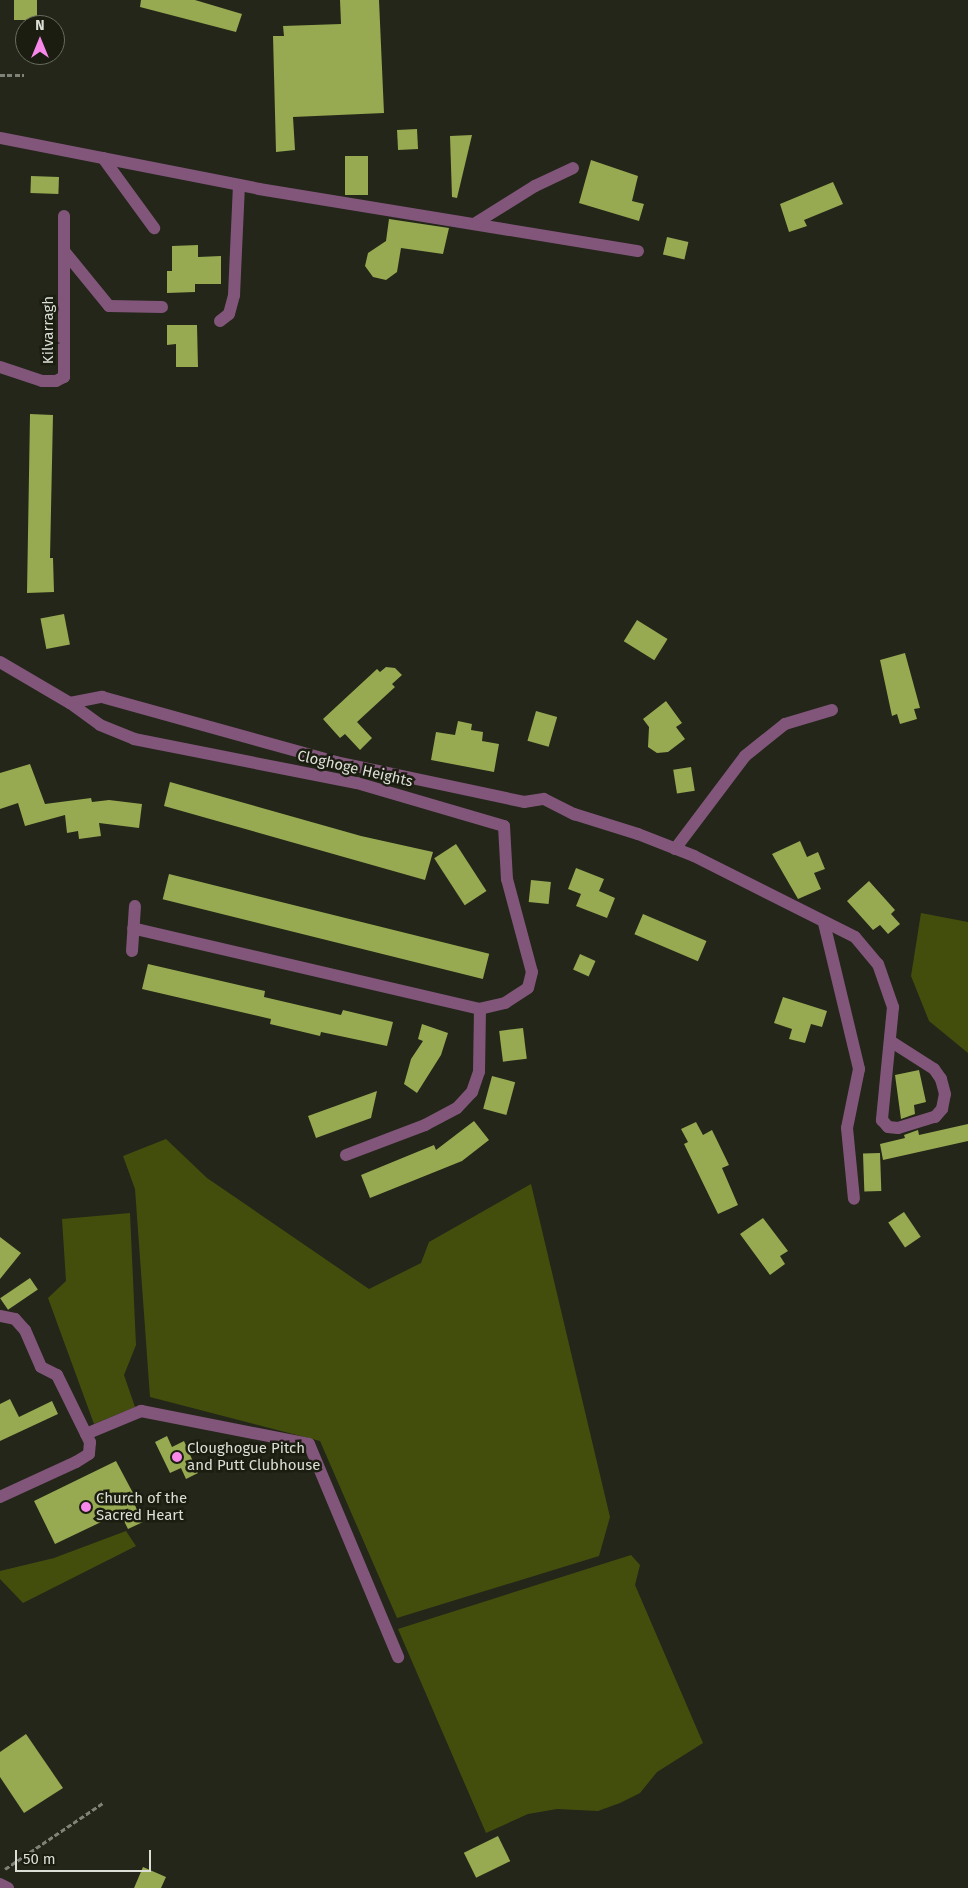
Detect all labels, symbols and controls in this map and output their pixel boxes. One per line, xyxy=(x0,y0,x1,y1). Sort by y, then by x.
north arrow xyxy=(15,15,65,65)
text: N xyxy=(35,17,45,34)
street label: Kilvarragh xyxy=(40,296,58,364)
street label: Cloghoge Heights xyxy=(295,747,415,791)
place label: Cloughogue Pitch and Putt Clubhouse xyxy=(187,1439,320,1474)
marker: Cloughogue Pitch and Putt Clubhouse xyxy=(171,1451,183,1463)
place label: Church of the Sacred Heart xyxy=(96,1489,187,1524)
marker: Church of the Sacred Heart xyxy=(80,1501,92,1513)
scale bar xyxy=(18,1840,154,1872)
text: 50 m xyxy=(23,1850,56,1868)

